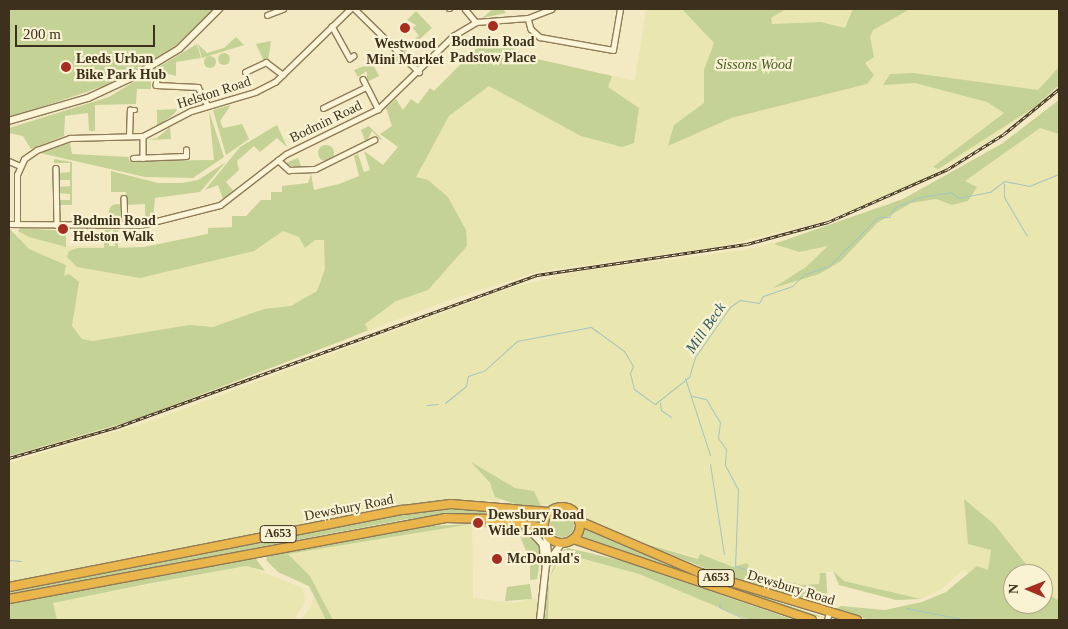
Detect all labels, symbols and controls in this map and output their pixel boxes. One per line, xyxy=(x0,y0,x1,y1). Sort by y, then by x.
scale bar xyxy=(18,15,158,47)
marker: Bodmin Road Padstow Place xyxy=(487,20,499,32)
marker: Westwood Mini Market xyxy=(399,22,411,34)
text: 200 m xyxy=(23,26,61,42)
place label: Bodmin Road Padstow Place xyxy=(450,34,536,66)
place label: Westwood Mini Market xyxy=(366,36,444,68)
place label: Leeds Urban Bike Park Hub xyxy=(76,51,166,84)
park label: Sissons Wood xyxy=(716,57,792,73)
marker: Leeds Urban Bike Park Hub xyxy=(60,61,72,73)
street label: Helston Road xyxy=(175,73,253,113)
street label: Bodmin Road xyxy=(287,97,365,147)
place label: Bodmin Road Helston Walk xyxy=(73,213,156,246)
marker: Bodmin Road Helston Walk xyxy=(57,223,69,235)
water label: Mill Beck xyxy=(682,299,730,357)
street label: Dewsbury Road xyxy=(303,491,395,525)
place label: Dewsbury Road Wide Lane xyxy=(488,507,584,540)
marker: Dewsbury Road Wide Lane xyxy=(472,517,484,529)
road number: A653 xyxy=(259,524,297,544)
place label: McDonald's xyxy=(507,551,579,567)
marker: McDonald's xyxy=(491,553,503,565)
north arrow xyxy=(1003,564,1053,614)
street label: Dewsbury Road xyxy=(745,567,837,609)
road number: A653 xyxy=(697,568,735,588)
text: N xyxy=(1006,584,1021,594)

